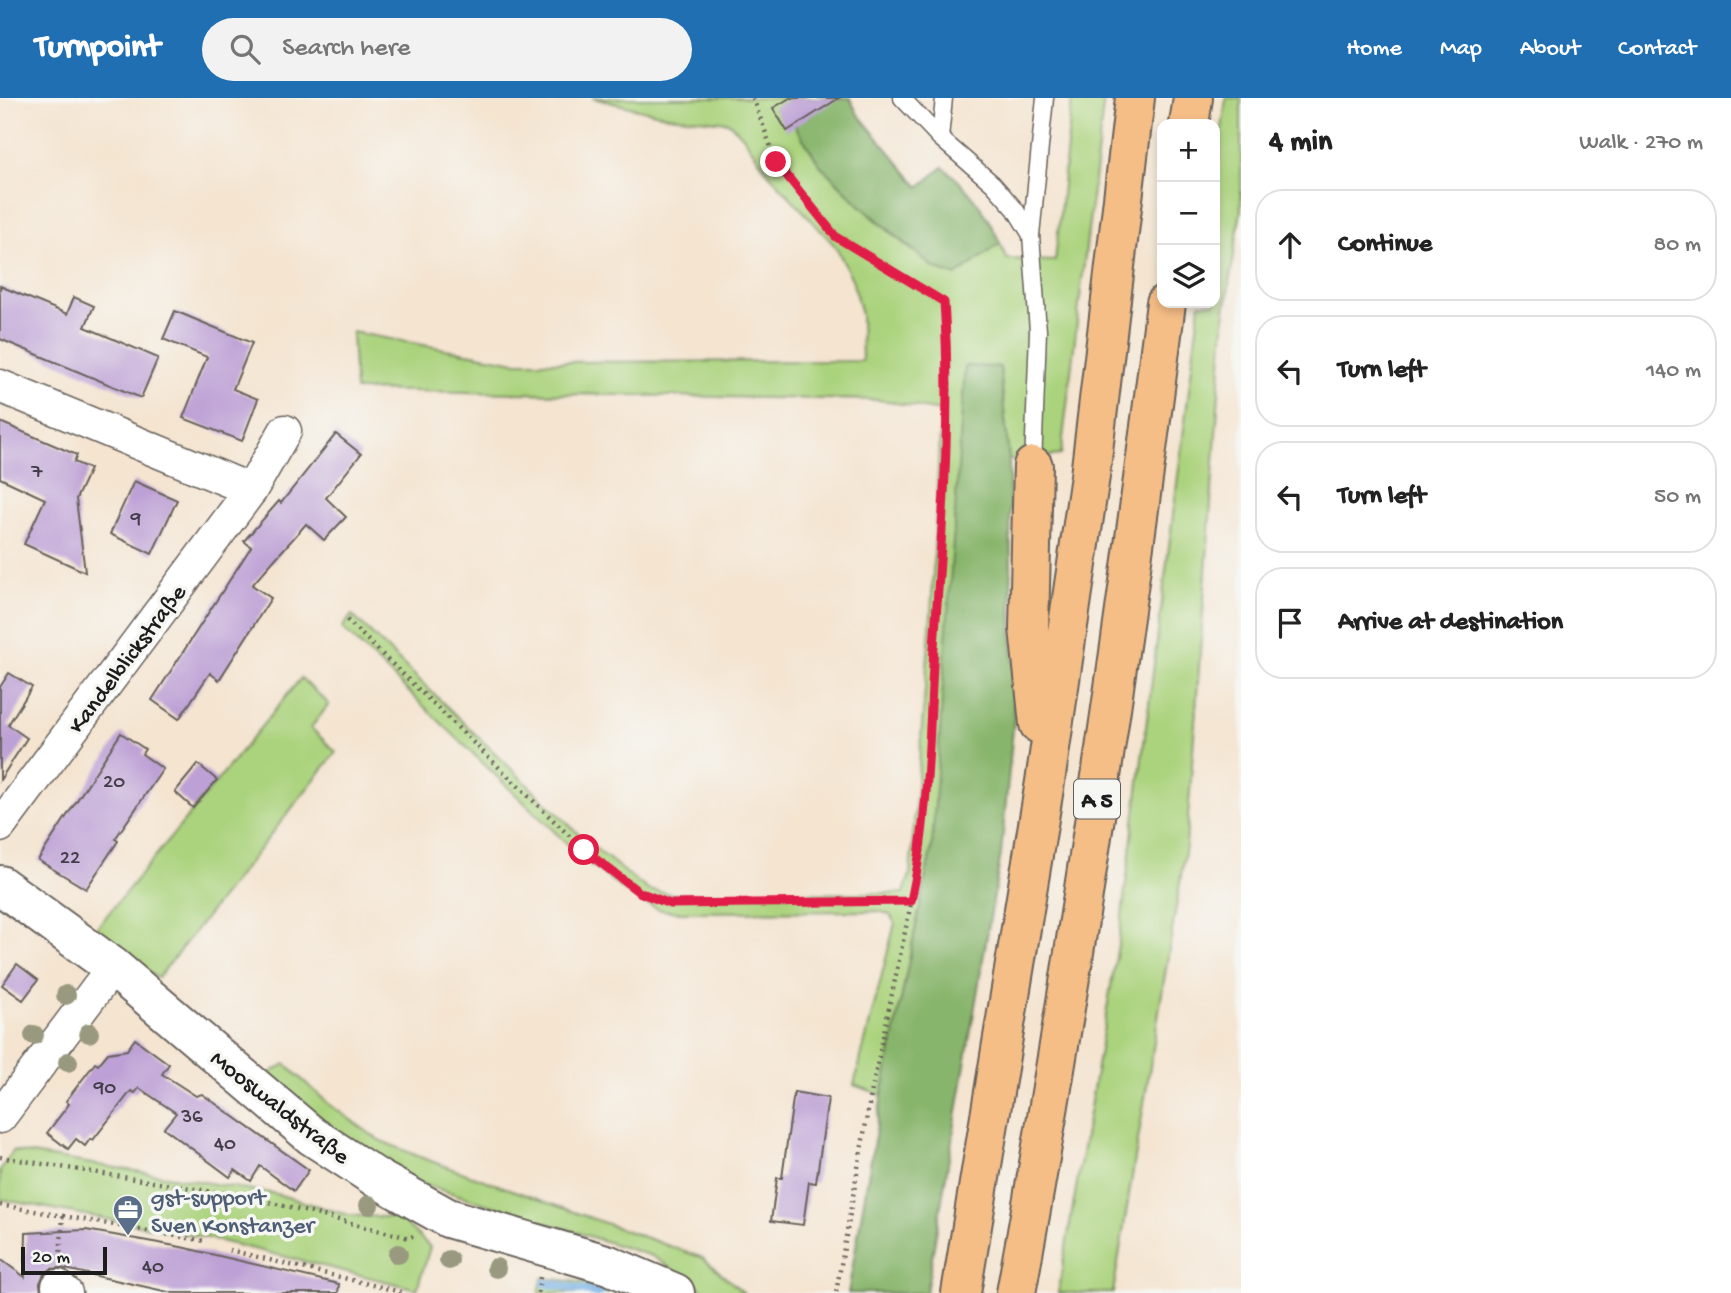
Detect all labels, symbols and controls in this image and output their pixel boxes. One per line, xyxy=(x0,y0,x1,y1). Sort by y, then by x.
search box xyxy=(202,18,692,81)
text: Turnpoint xyxy=(35,30,160,68)
icon: search xyxy=(226,30,264,68)
text: Search here xyxy=(282,34,410,65)
text: Home xyxy=(1346,35,1402,64)
text: Map xyxy=(1440,35,1482,64)
text: About xyxy=(1520,35,1580,64)
text: Contact xyxy=(1618,35,1696,64)
map controls xyxy=(1157,119,1220,308)
button: + xyxy=(1157,119,1220,182)
text: 4 min xyxy=(1269,126,1332,161)
text: Walk · 270 m xyxy=(1579,130,1703,157)
route end xyxy=(760,146,791,177)
button: − xyxy=(1157,182,1220,245)
icon: ahead xyxy=(1271,226,1309,264)
text: Continue xyxy=(1338,230,1432,261)
text: 80 m xyxy=(1654,232,1701,259)
button: layers xyxy=(1157,245,1220,308)
icon: left xyxy=(1271,352,1309,390)
text: Turn left xyxy=(1338,356,1426,387)
text: 140 m xyxy=(1646,358,1701,385)
house number: 7 xyxy=(31,461,44,486)
icon: left xyxy=(1271,478,1309,516)
text: Turn left xyxy=(1338,482,1426,513)
text: 50 m xyxy=(1654,484,1701,511)
house number: 9 xyxy=(130,508,142,533)
street label: Kandelblickstraße xyxy=(63,579,195,740)
icon: arrive xyxy=(1271,604,1309,642)
text: Arrive at destination xyxy=(1338,608,1563,639)
house number: 20 xyxy=(103,771,125,796)
road number: A 5 xyxy=(1074,779,1120,818)
route start xyxy=(568,834,599,865)
house number: 22 xyxy=(60,847,80,872)
street label: Mooswaldstraße xyxy=(203,1045,355,1173)
house number: 90 xyxy=(93,1077,116,1102)
house number: 36 xyxy=(180,1106,203,1131)
house number: 40 xyxy=(214,1133,236,1158)
place label: gst-support Sven Konstanzer xyxy=(151,1185,317,1242)
office icon: gst-support Sven Konstanzer xyxy=(111,1193,145,1237)
scale bar xyxy=(21,1244,107,1276)
text: 20 m xyxy=(32,1247,70,1270)
house number: 40 xyxy=(142,1256,164,1281)

